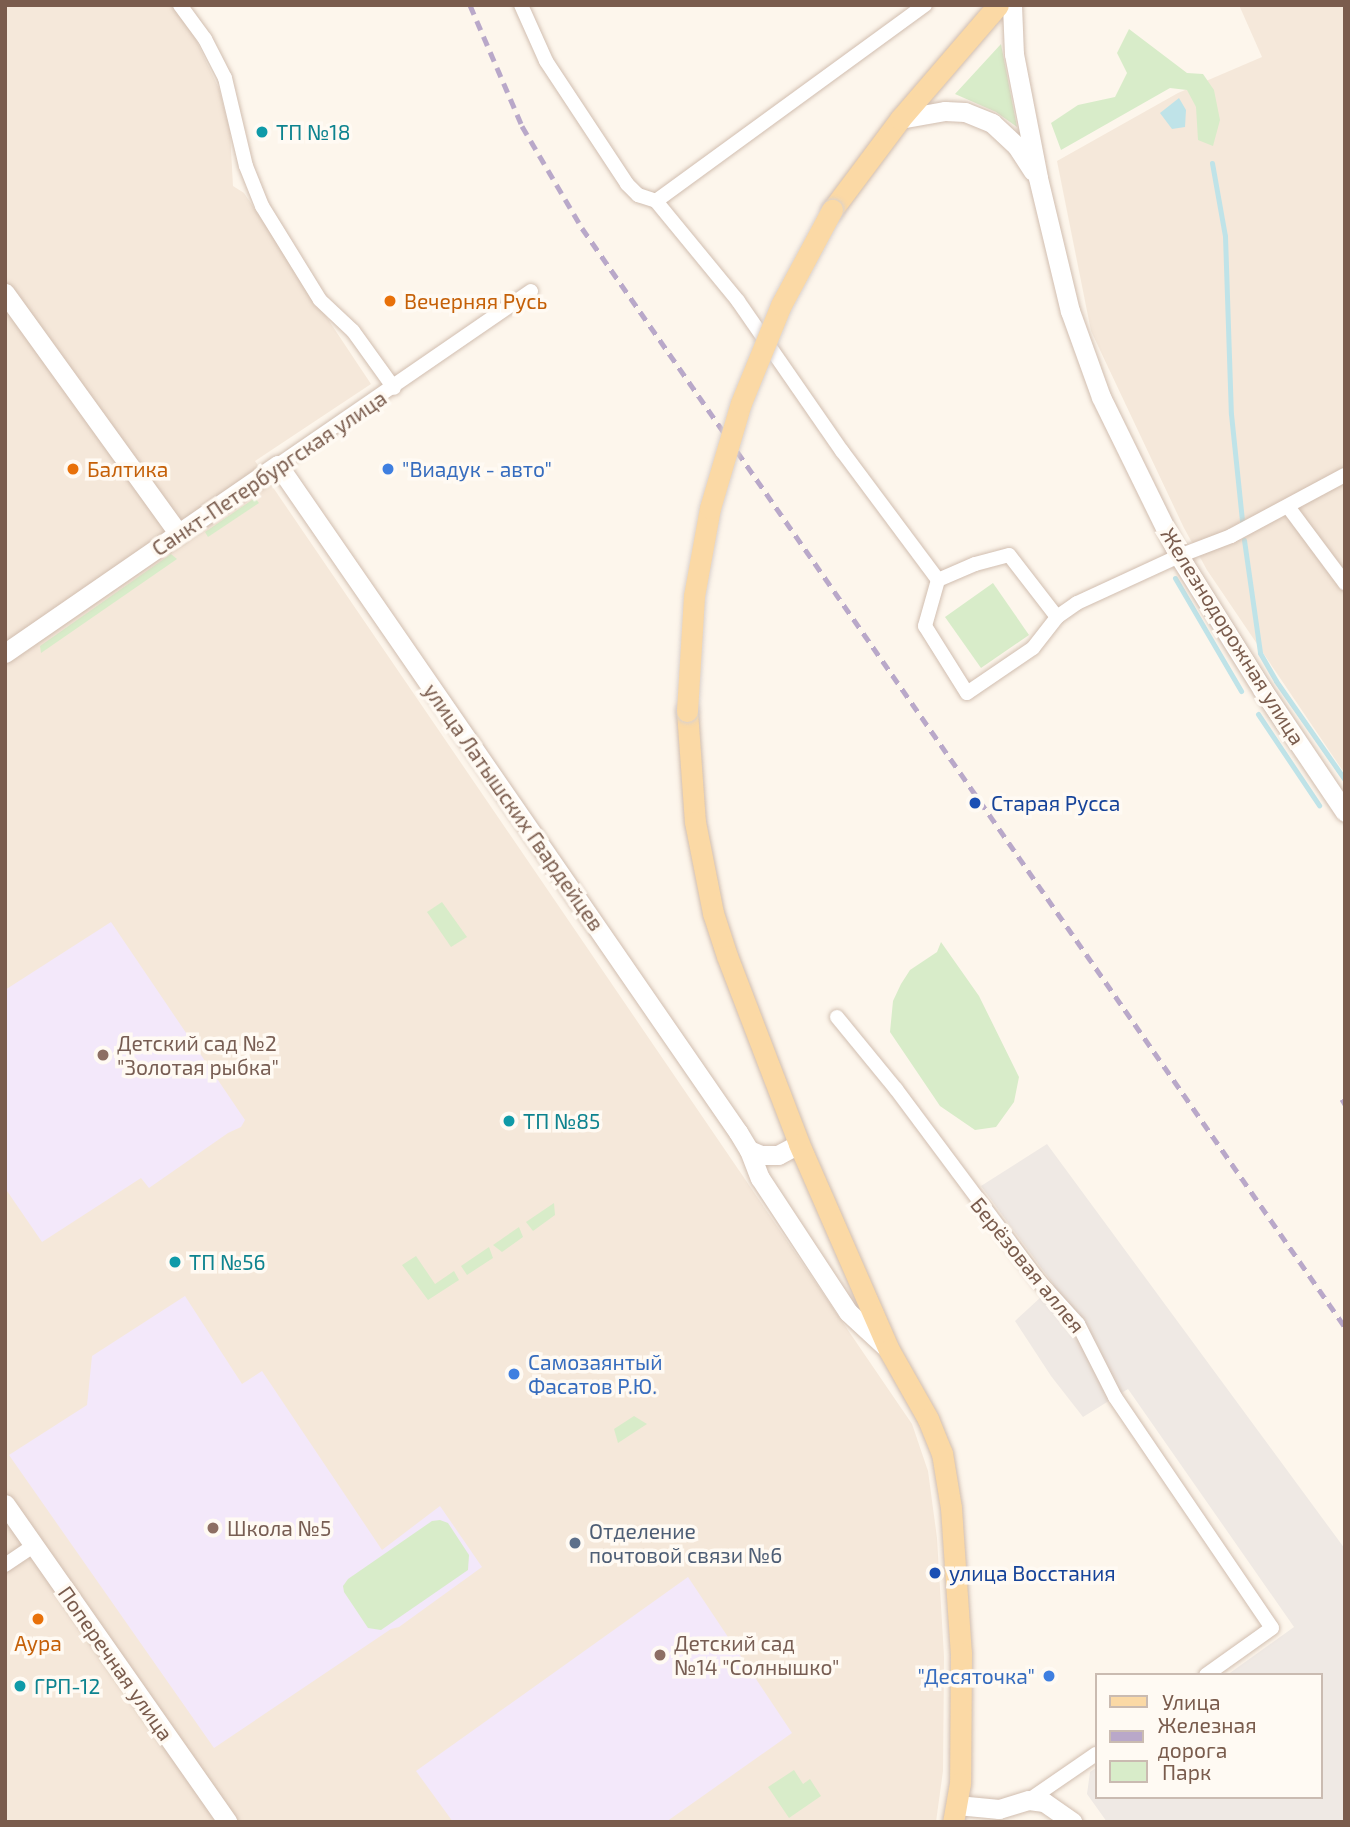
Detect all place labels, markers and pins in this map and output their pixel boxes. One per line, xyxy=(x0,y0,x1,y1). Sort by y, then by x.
place label: ТП №18 xyxy=(276,119,350,145)
marker: ТП №18 xyxy=(254,124,270,140)
place label: Вечерняя Русь xyxy=(404,288,547,314)
marker: Вечерняя Русь xyxy=(382,293,398,309)
place label: Балтика xyxy=(87,456,168,482)
place label: "Виадук - авто" xyxy=(402,456,552,482)
marker: Балтика xyxy=(65,461,81,477)
marker: "Виадук - авто" xyxy=(380,461,396,477)
place label: Старая Русса xyxy=(991,790,1120,816)
marker: Старая Русса xyxy=(965,793,985,813)
place label: Детский сад №2 "Золотая рыбка" xyxy=(117,1030,279,1080)
marker: Детский сад №2 "Золотая рыбка" xyxy=(95,1047,111,1063)
place label: ТП №85 xyxy=(523,1108,600,1134)
marker: ТП №85 xyxy=(501,1113,517,1129)
place label: ТП №56 xyxy=(189,1249,266,1275)
marker: ТП №56 xyxy=(167,1254,183,1270)
place label: Самозаянтый Фасатов Р.Ю. xyxy=(528,1349,662,1399)
marker: Самозаянтый Фасатов Р.Ю. xyxy=(506,1366,522,1382)
place label: Школа №5 xyxy=(227,1515,331,1541)
place label: Отделение почтовой связи №6 xyxy=(589,1518,782,1568)
marker: Школа №5 xyxy=(205,1520,221,1536)
marker: Отделение почтовой связи №6 xyxy=(567,1535,583,1551)
place label: улица Восстания xyxy=(949,1560,1116,1586)
marker: улица Восстания xyxy=(927,1565,943,1581)
marker: Аура xyxy=(30,1611,46,1627)
place label: Аура xyxy=(14,1630,62,1656)
place label: Детский сад №14 "Солнышко" xyxy=(674,1630,840,1680)
marker: Детский сад №14 "Солнышко" xyxy=(652,1647,668,1663)
place label: "Десяточка" xyxy=(917,1663,1035,1689)
marker: "Десяточка" xyxy=(1041,1668,1057,1684)
place label: ГРП-12 xyxy=(34,1673,100,1699)
marker: ГРП-12 xyxy=(12,1678,28,1694)

